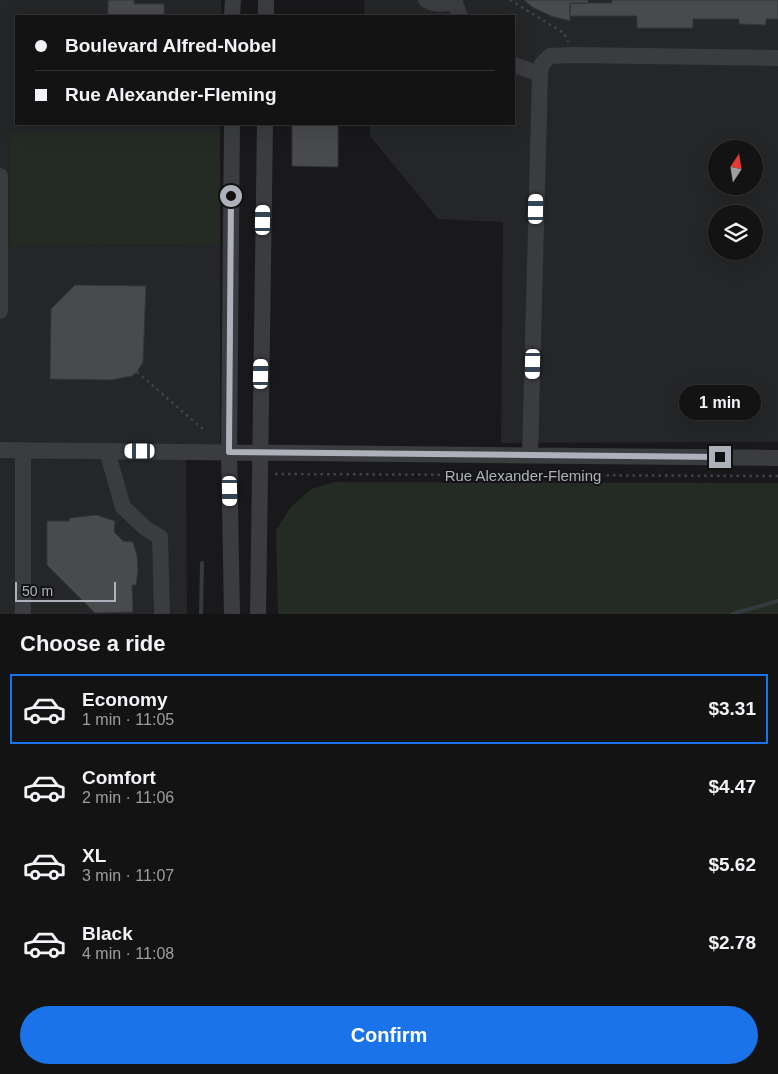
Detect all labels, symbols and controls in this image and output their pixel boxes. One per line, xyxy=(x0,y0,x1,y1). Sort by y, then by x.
text: Boulevard Alfred-Nobel xyxy=(65,35,277,56)
text: Rue Alexander-Fleming xyxy=(65,84,277,105)
north arrow xyxy=(708,140,762,195)
map controls xyxy=(708,140,763,260)
route start xyxy=(220,185,242,207)
car xyxy=(528,194,543,224)
car xyxy=(255,205,270,235)
button: layers xyxy=(708,205,763,260)
car xyxy=(525,349,540,379)
car xyxy=(253,359,268,389)
callout: 1 min xyxy=(679,384,761,420)
text: 1 min xyxy=(699,394,741,411)
car xyxy=(125,444,155,459)
route end xyxy=(709,446,731,468)
street label: Rue Alexander-Fleming xyxy=(445,467,601,484)
car xyxy=(222,476,237,506)
scale bar xyxy=(15,579,116,602)
text: 50 m xyxy=(22,583,53,599)
text: Choose a ride xyxy=(20,631,165,656)
icon: car xyxy=(22,687,67,732)
text: Economy xyxy=(82,689,168,710)
text: $3.31 xyxy=(708,698,756,719)
text: 1 min · 11:05 xyxy=(82,711,174,728)
icon: car xyxy=(22,765,67,810)
text: Comfort xyxy=(82,767,156,788)
text: $4.47 xyxy=(708,776,756,797)
text: 2 min · 11:06 xyxy=(82,789,174,806)
icon: car xyxy=(22,843,67,888)
text: XL xyxy=(82,845,106,866)
text: $5.62 xyxy=(708,854,756,875)
text: 3 min · 11:07 xyxy=(82,867,174,884)
icon: car xyxy=(22,921,67,966)
text: Black xyxy=(82,923,133,944)
text: $2.78 xyxy=(708,932,756,953)
text: 4 min · 11:08 xyxy=(82,945,174,962)
button: Confirm xyxy=(20,1006,758,1064)

